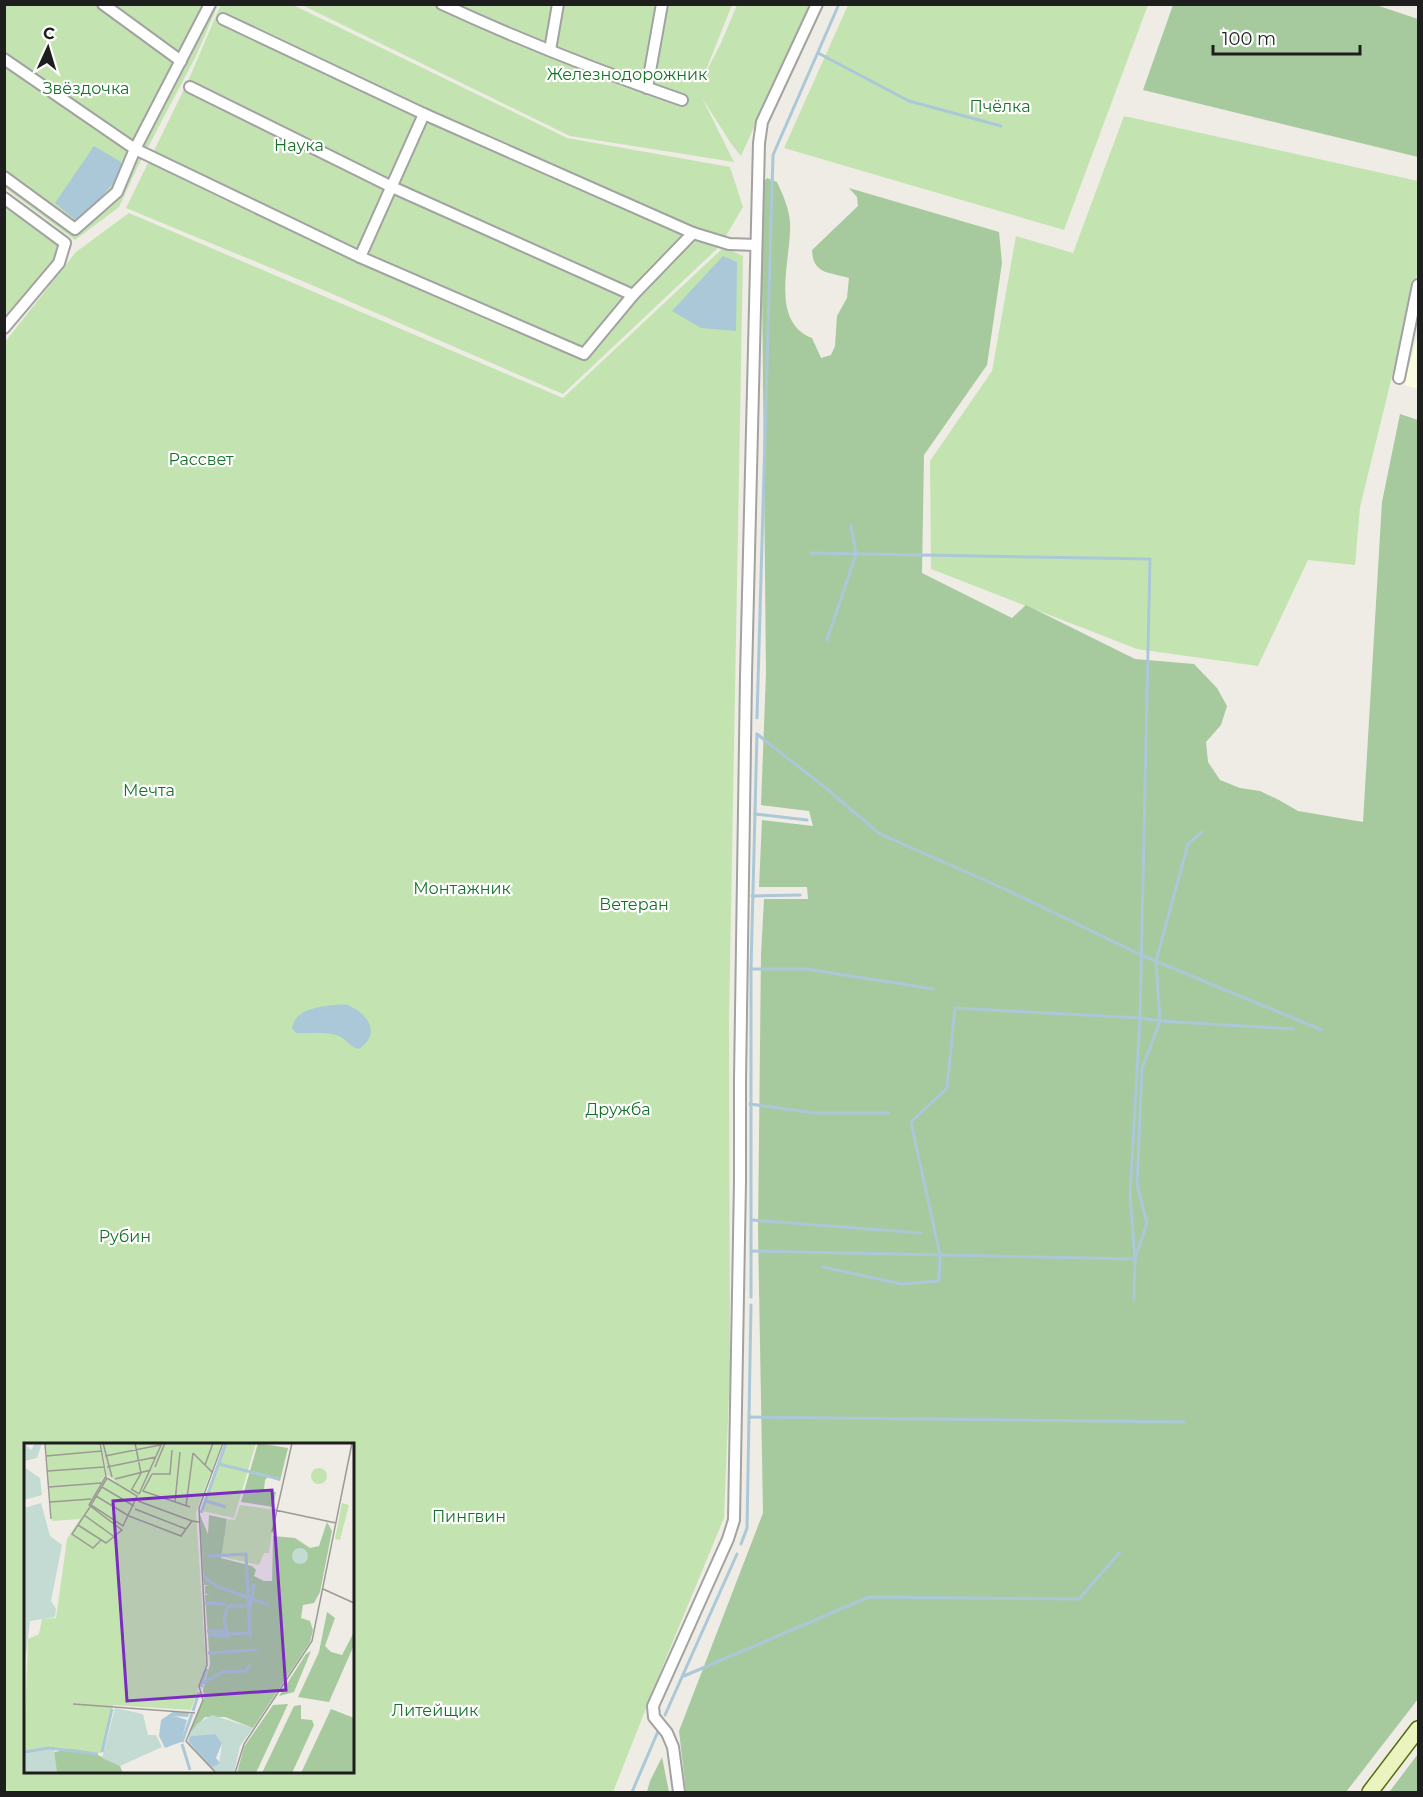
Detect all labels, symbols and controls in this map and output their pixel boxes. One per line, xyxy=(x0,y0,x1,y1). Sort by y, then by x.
north arrow xyxy=(18,18,78,78)
scale bar xyxy=(1213,18,1360,56)
text: С xyxy=(43,24,56,43)
text: 100 m xyxy=(1222,28,1276,50)
park label: Железнодорожник xyxy=(547,65,708,84)
park label: Звёздочка xyxy=(43,79,129,98)
park label: Пчёлка xyxy=(969,97,1031,116)
park label: Наука xyxy=(274,136,324,155)
park label: Рассвет xyxy=(168,450,234,469)
park label: Мечта xyxy=(123,781,175,800)
park label: Монтажник xyxy=(413,879,511,898)
park label: Ветеран xyxy=(599,895,669,914)
park label: Дружба xyxy=(585,1100,651,1119)
park label: Рубин xyxy=(99,1227,151,1246)
inset map xyxy=(24,1443,354,1773)
park label: Пингвин xyxy=(432,1507,506,1526)
park label: Литейщик xyxy=(392,1701,479,1720)

